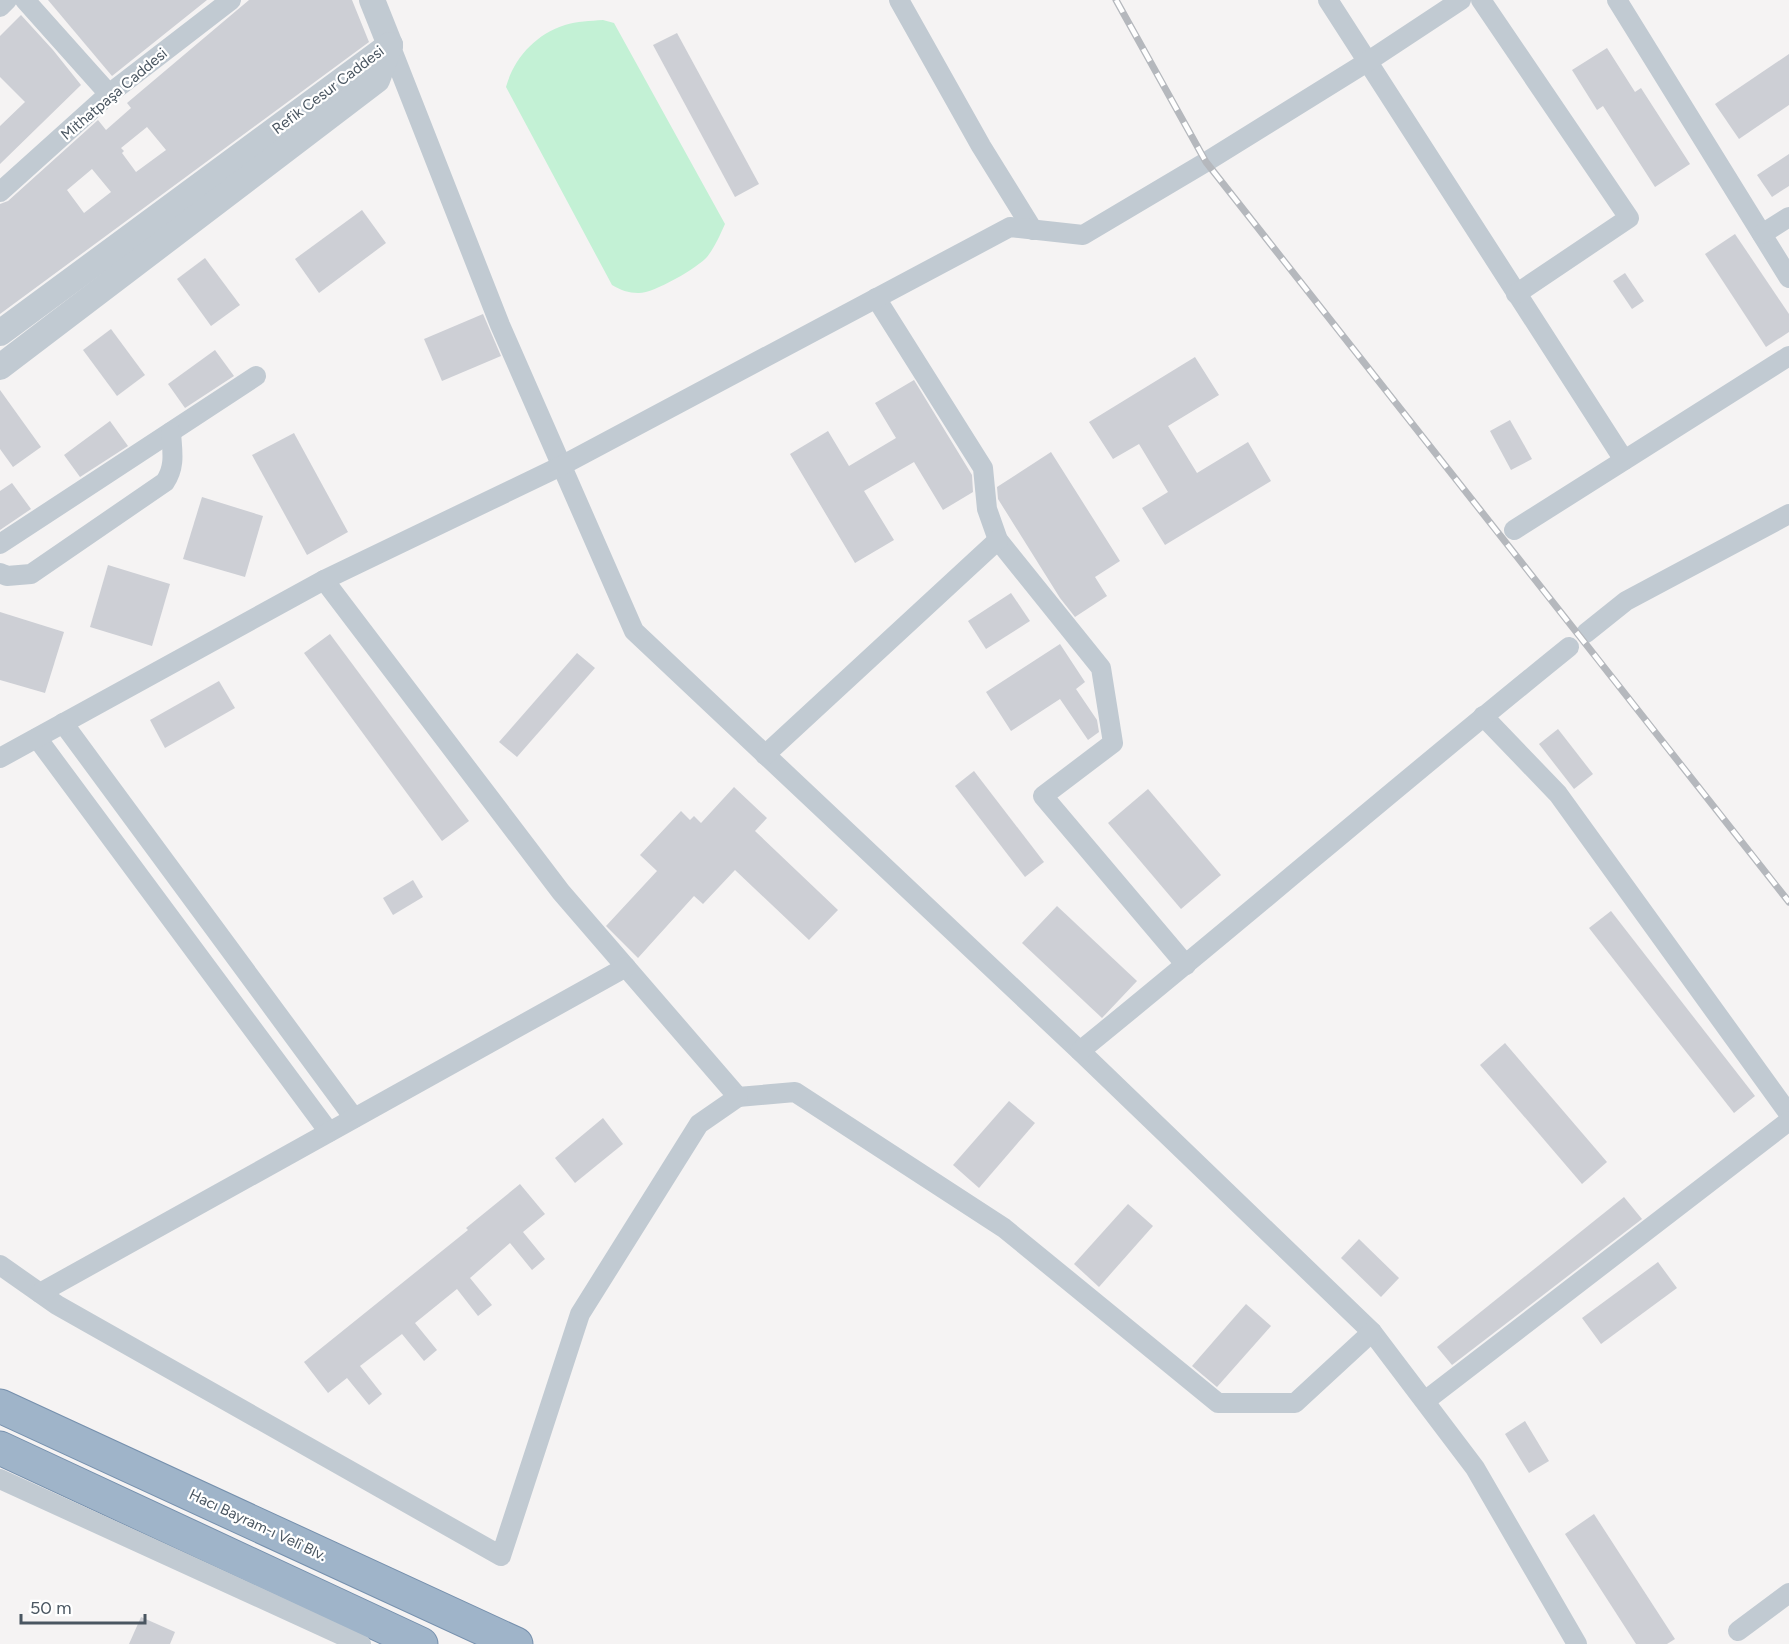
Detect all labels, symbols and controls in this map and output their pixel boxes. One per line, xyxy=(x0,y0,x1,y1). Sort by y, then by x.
street label: Refik Cesur Caddesi xyxy=(269,42,387,138)
street label: Mithatpaşa Caddesi xyxy=(57,44,171,144)
street label: Hacı Bayram-ı Velî Blv. xyxy=(186,1485,330,1565)
scale bar xyxy=(21,1587,146,1625)
text: 50 m xyxy=(30,1597,72,1619)

